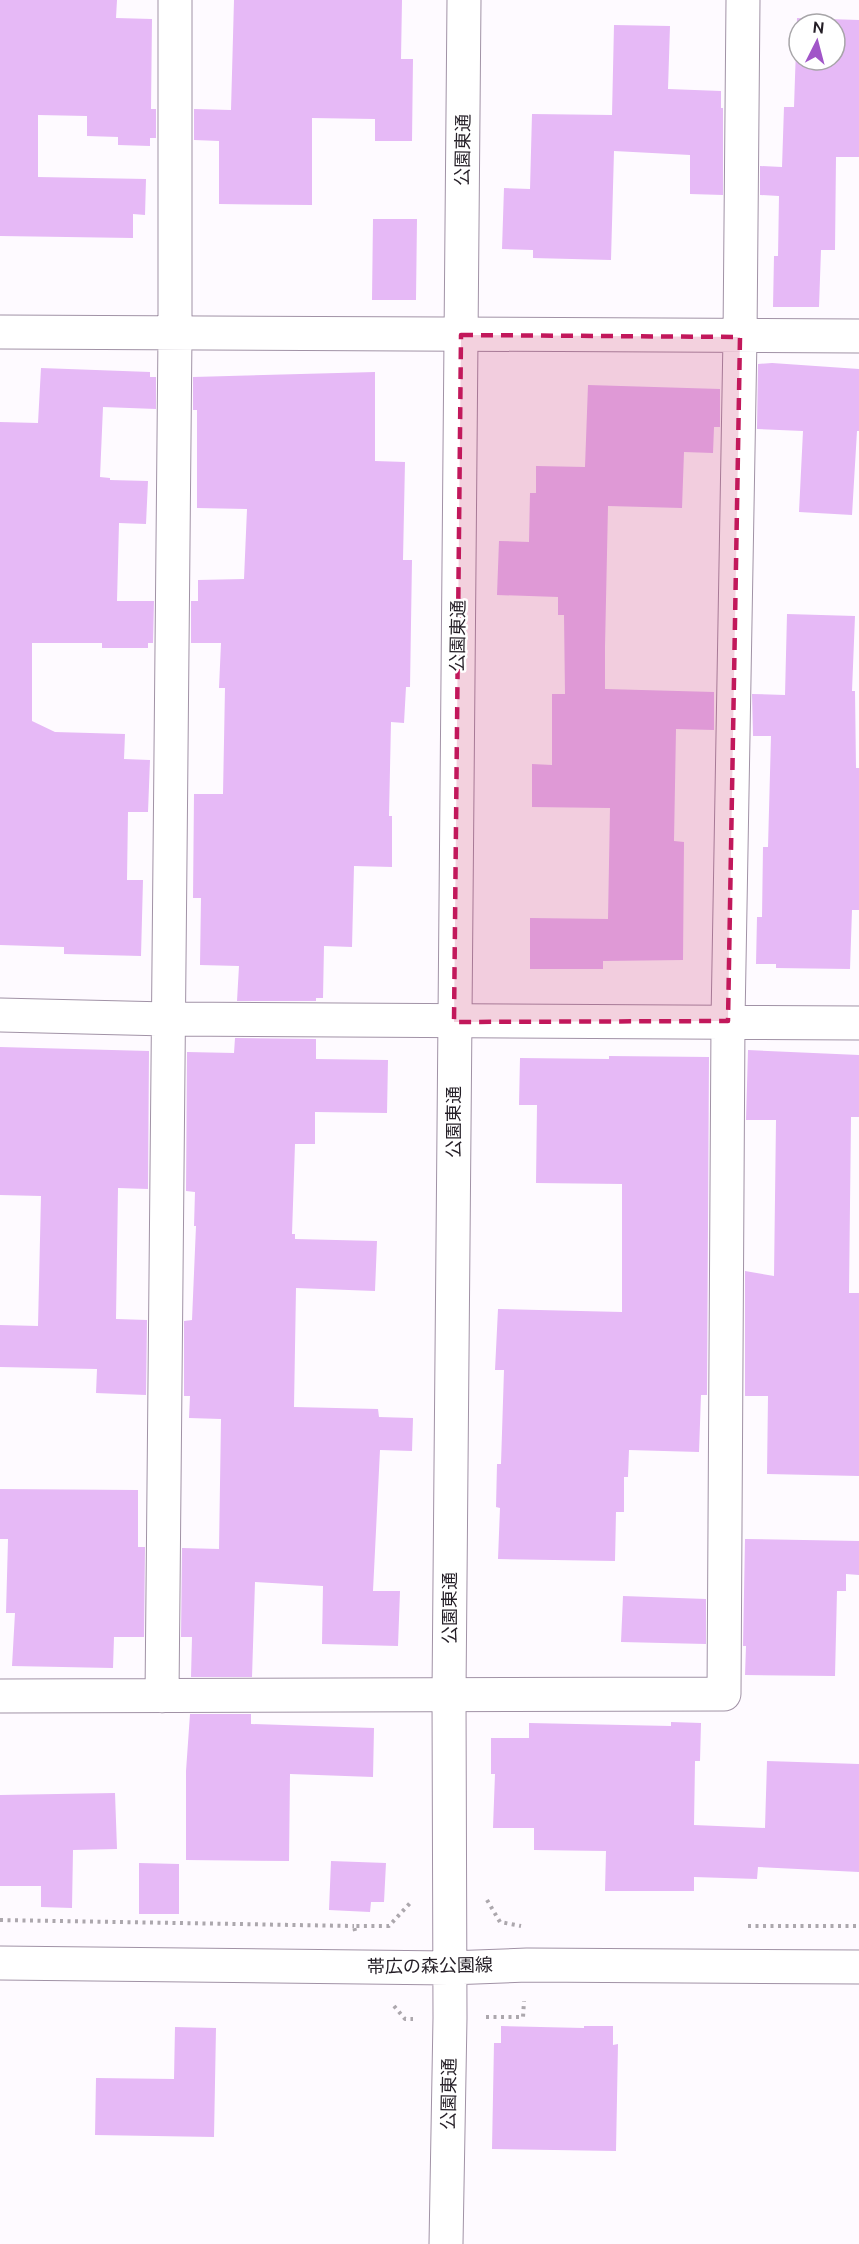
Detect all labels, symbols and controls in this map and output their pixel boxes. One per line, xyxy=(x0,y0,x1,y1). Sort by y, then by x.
north arrow xyxy=(787,12,847,72)
text: N xyxy=(812,18,825,37)
street label: 公園東通 xyxy=(451,114,473,186)
street label: 公園東通 xyxy=(446,600,468,672)
street label: 公園東通 xyxy=(443,1086,463,1158)
street label: 公園東通 xyxy=(439,1572,459,1644)
street label: 帯広の森公園線 xyxy=(367,1954,493,1976)
street label: 公園東通 xyxy=(437,2058,459,2130)

